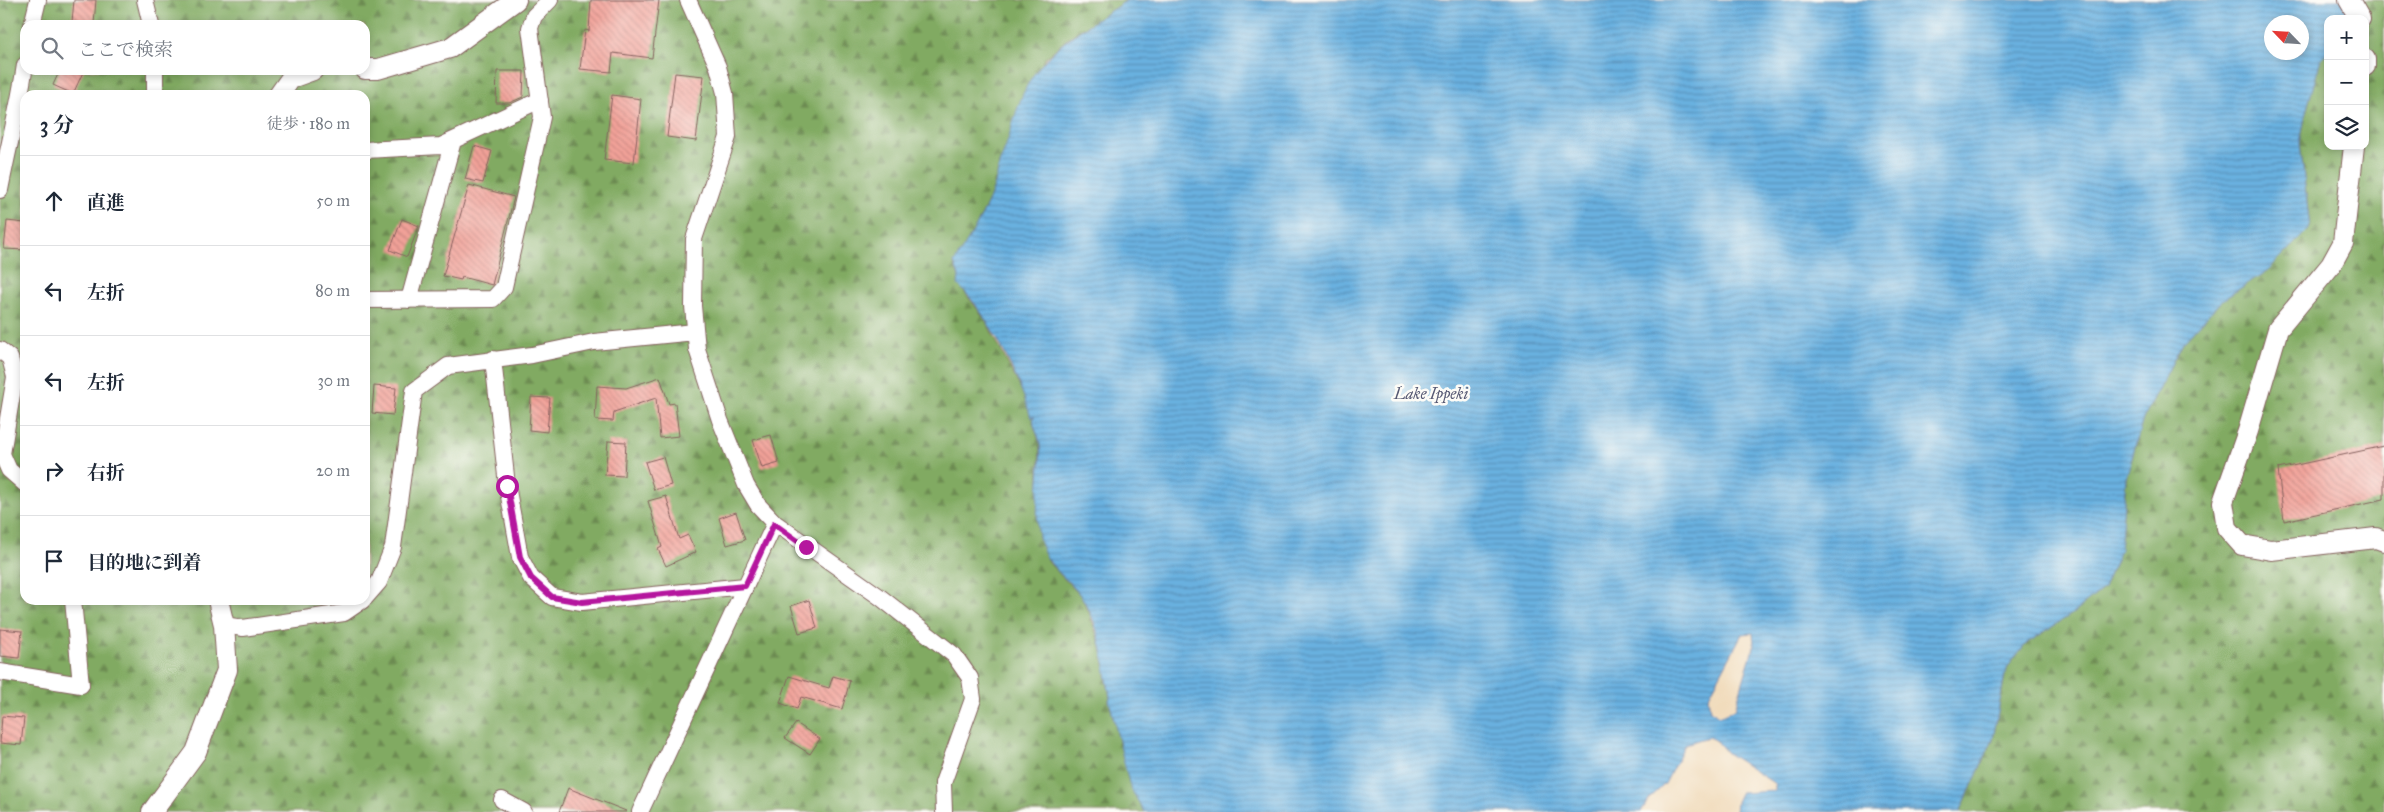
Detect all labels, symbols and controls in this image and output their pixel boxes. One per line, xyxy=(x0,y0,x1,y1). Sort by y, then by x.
north arrow xyxy=(2264,15,2309,60)
map controls xyxy=(2324,15,2369,150)
button: + xyxy=(2324,15,2369,60)
search box xyxy=(20,20,370,75)
icon: search xyxy=(38,34,66,62)
text: ここで検索 xyxy=(78,38,173,61)
button: − xyxy=(2324,60,2369,105)
button: layers xyxy=(2324,105,2369,150)
text: 3 分 xyxy=(40,112,74,138)
text: 徒歩 · 180 m xyxy=(267,114,350,133)
icon: ahead xyxy=(40,187,68,215)
text: 直進 xyxy=(87,191,125,214)
text: 50 m xyxy=(316,191,350,210)
icon: left xyxy=(40,277,68,305)
text: 左折 xyxy=(87,281,125,304)
text: 80 m xyxy=(315,281,350,300)
icon: left xyxy=(40,367,68,395)
text: 左折 xyxy=(87,371,125,394)
text: 30 m xyxy=(317,371,350,390)
water label: Lake Ippeki xyxy=(1393,384,1468,404)
icon: right xyxy=(40,457,68,485)
text: 右折 xyxy=(87,461,125,484)
text: 20 m xyxy=(316,461,350,480)
route start xyxy=(496,475,519,498)
route end xyxy=(795,536,818,559)
icon: arrive xyxy=(40,547,68,575)
text: 目的地に到着 xyxy=(87,551,201,574)

